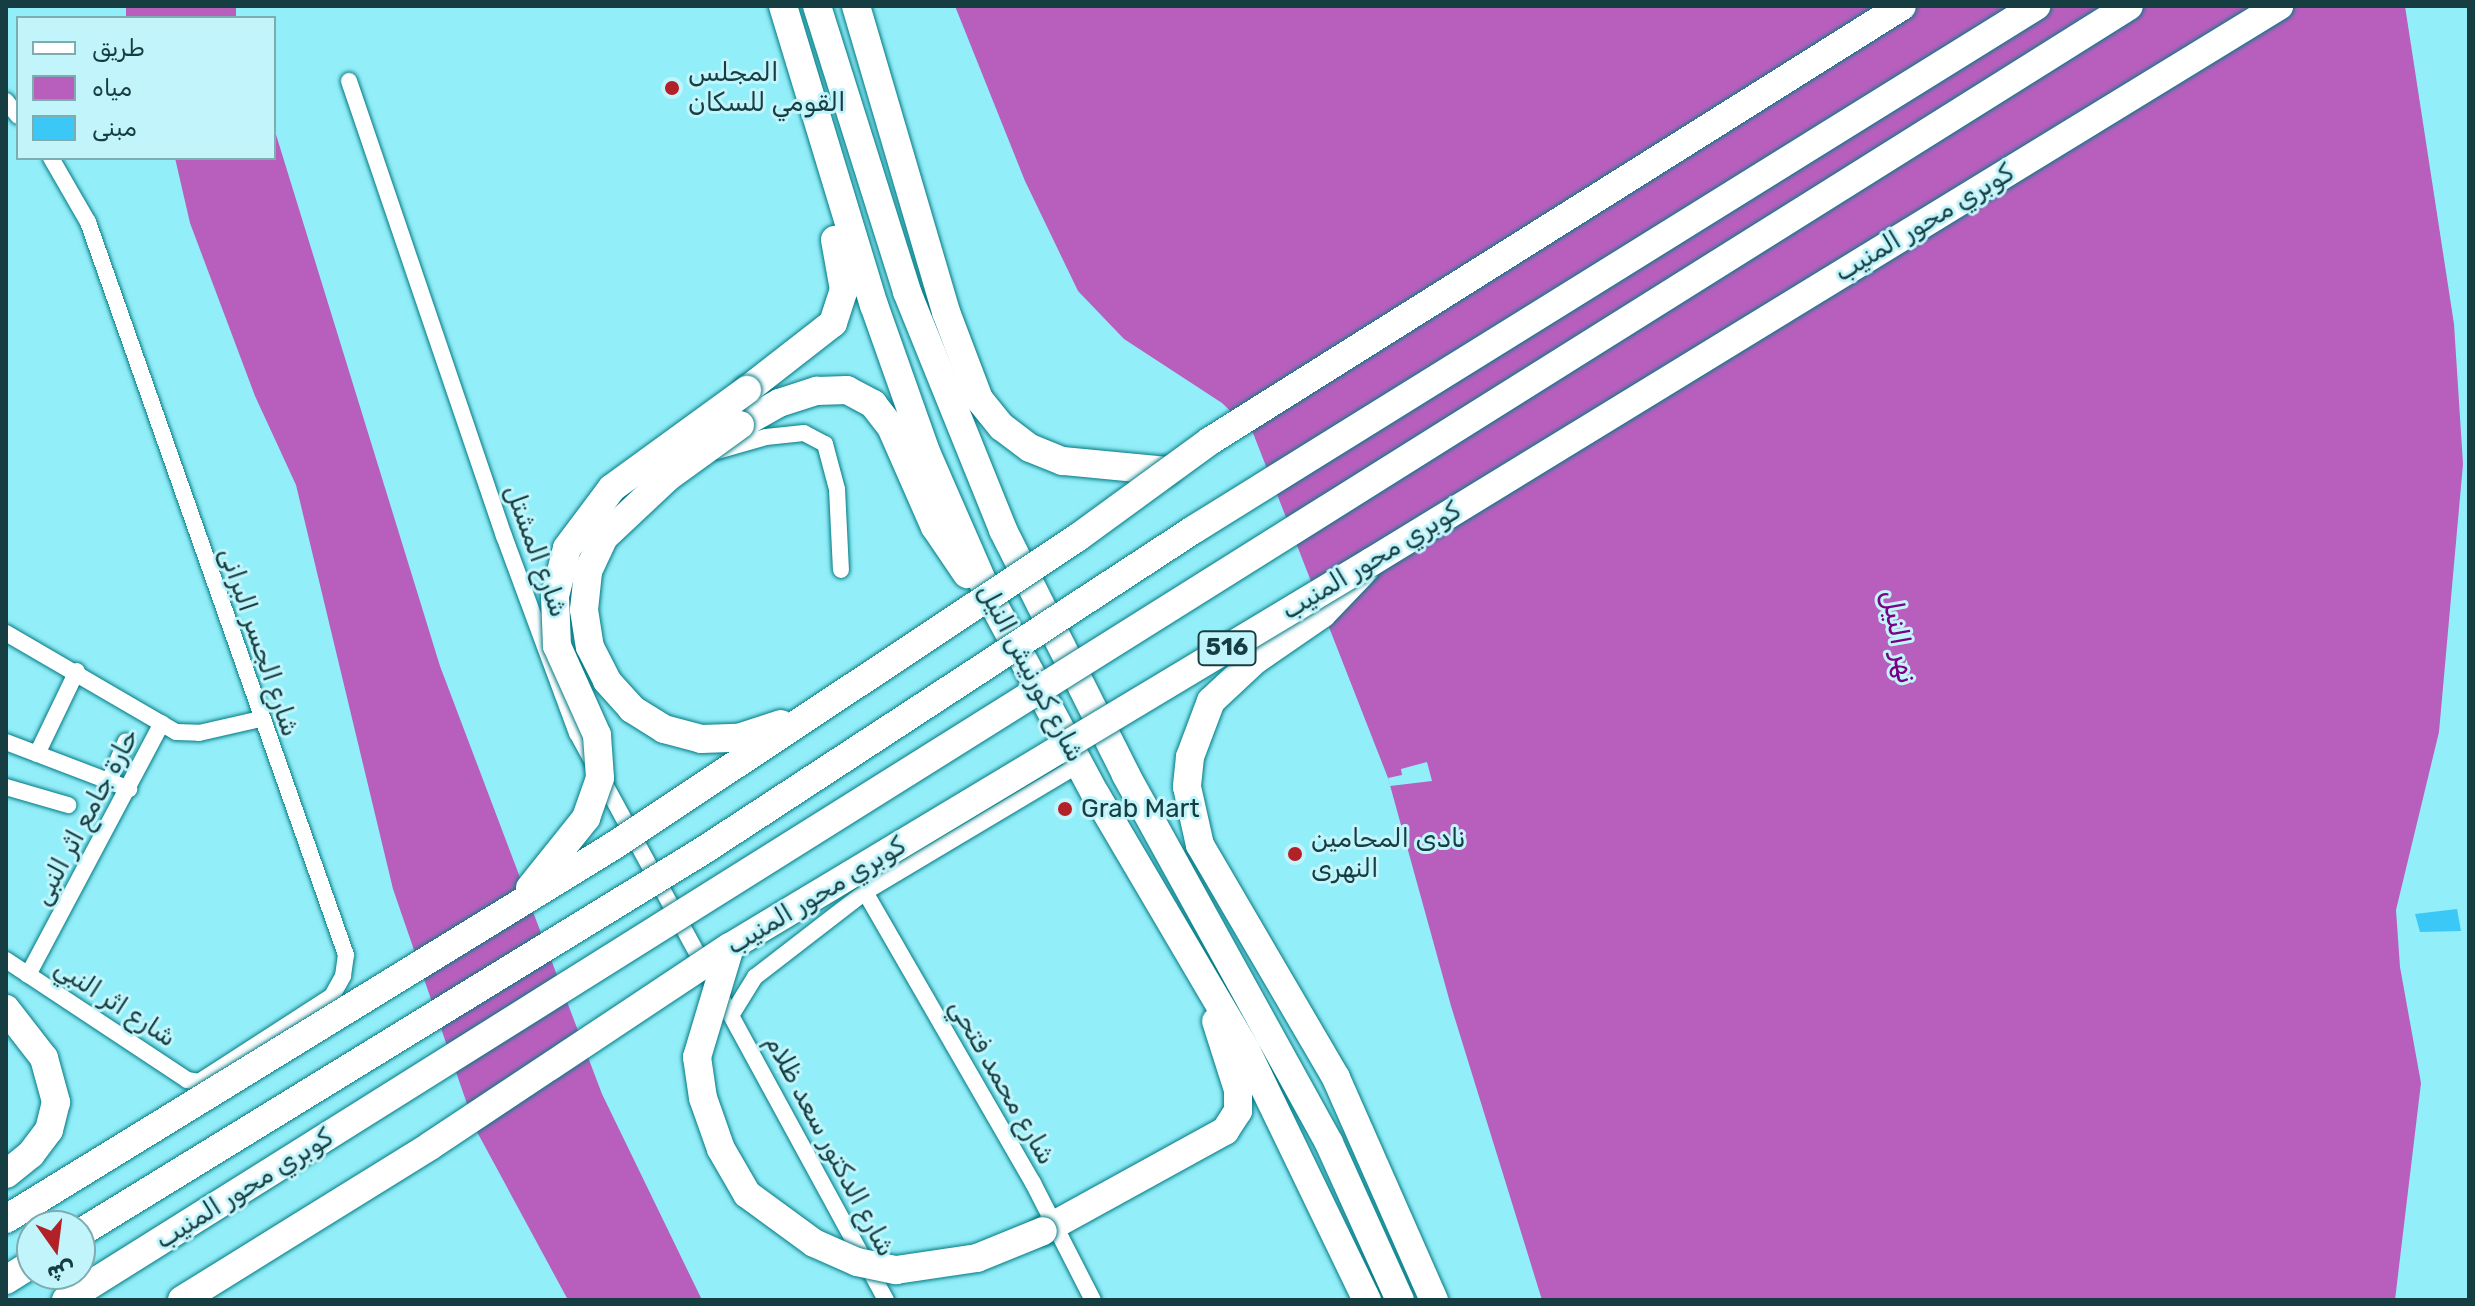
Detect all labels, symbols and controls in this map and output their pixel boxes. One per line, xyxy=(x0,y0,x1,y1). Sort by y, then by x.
legend xyxy=(16,16,276,160)
text: طريق xyxy=(92,34,145,62)
place label: المجلس القومي للسكان xyxy=(688,57,846,118)
text: مياه xyxy=(92,74,132,102)
marker: المجلس القومي للسكان xyxy=(663,79,681,97)
text: مبنى xyxy=(92,114,137,142)
street label: كوبري محور المنيب xyxy=(1829,157,2019,289)
street label: شارع المشتل xyxy=(498,481,574,621)
street label: كوبري محور المنيب xyxy=(1276,495,1466,627)
street label: شارع الجسر البرانى xyxy=(212,543,306,741)
street label: شارع كورنيش النيل xyxy=(971,579,1091,767)
water label: نهر النيل xyxy=(1874,588,1924,686)
road number: 516 xyxy=(1197,628,1257,668)
street label: حارة جامع اثر النبى xyxy=(26,723,146,911)
place label: Grab Mart xyxy=(1081,793,1200,825)
marker: Grab Mart xyxy=(1056,800,1074,818)
place label: نادى المحامين النهرى xyxy=(1311,823,1465,884)
street label: كوبري محور المنيب xyxy=(721,830,911,962)
marker: نادى المحامين النهرى xyxy=(1286,845,1304,863)
street label: شارع اثر النبي xyxy=(48,952,182,1054)
street label: شارع محمد فتحي xyxy=(942,994,1062,1170)
street label: شارع الدكتور سعد ظلام xyxy=(758,1030,902,1262)
street label: كوبري محور المنيب xyxy=(150,1122,338,1256)
north arrow xyxy=(16,1210,96,1290)
text: ش xyxy=(45,1255,78,1288)

